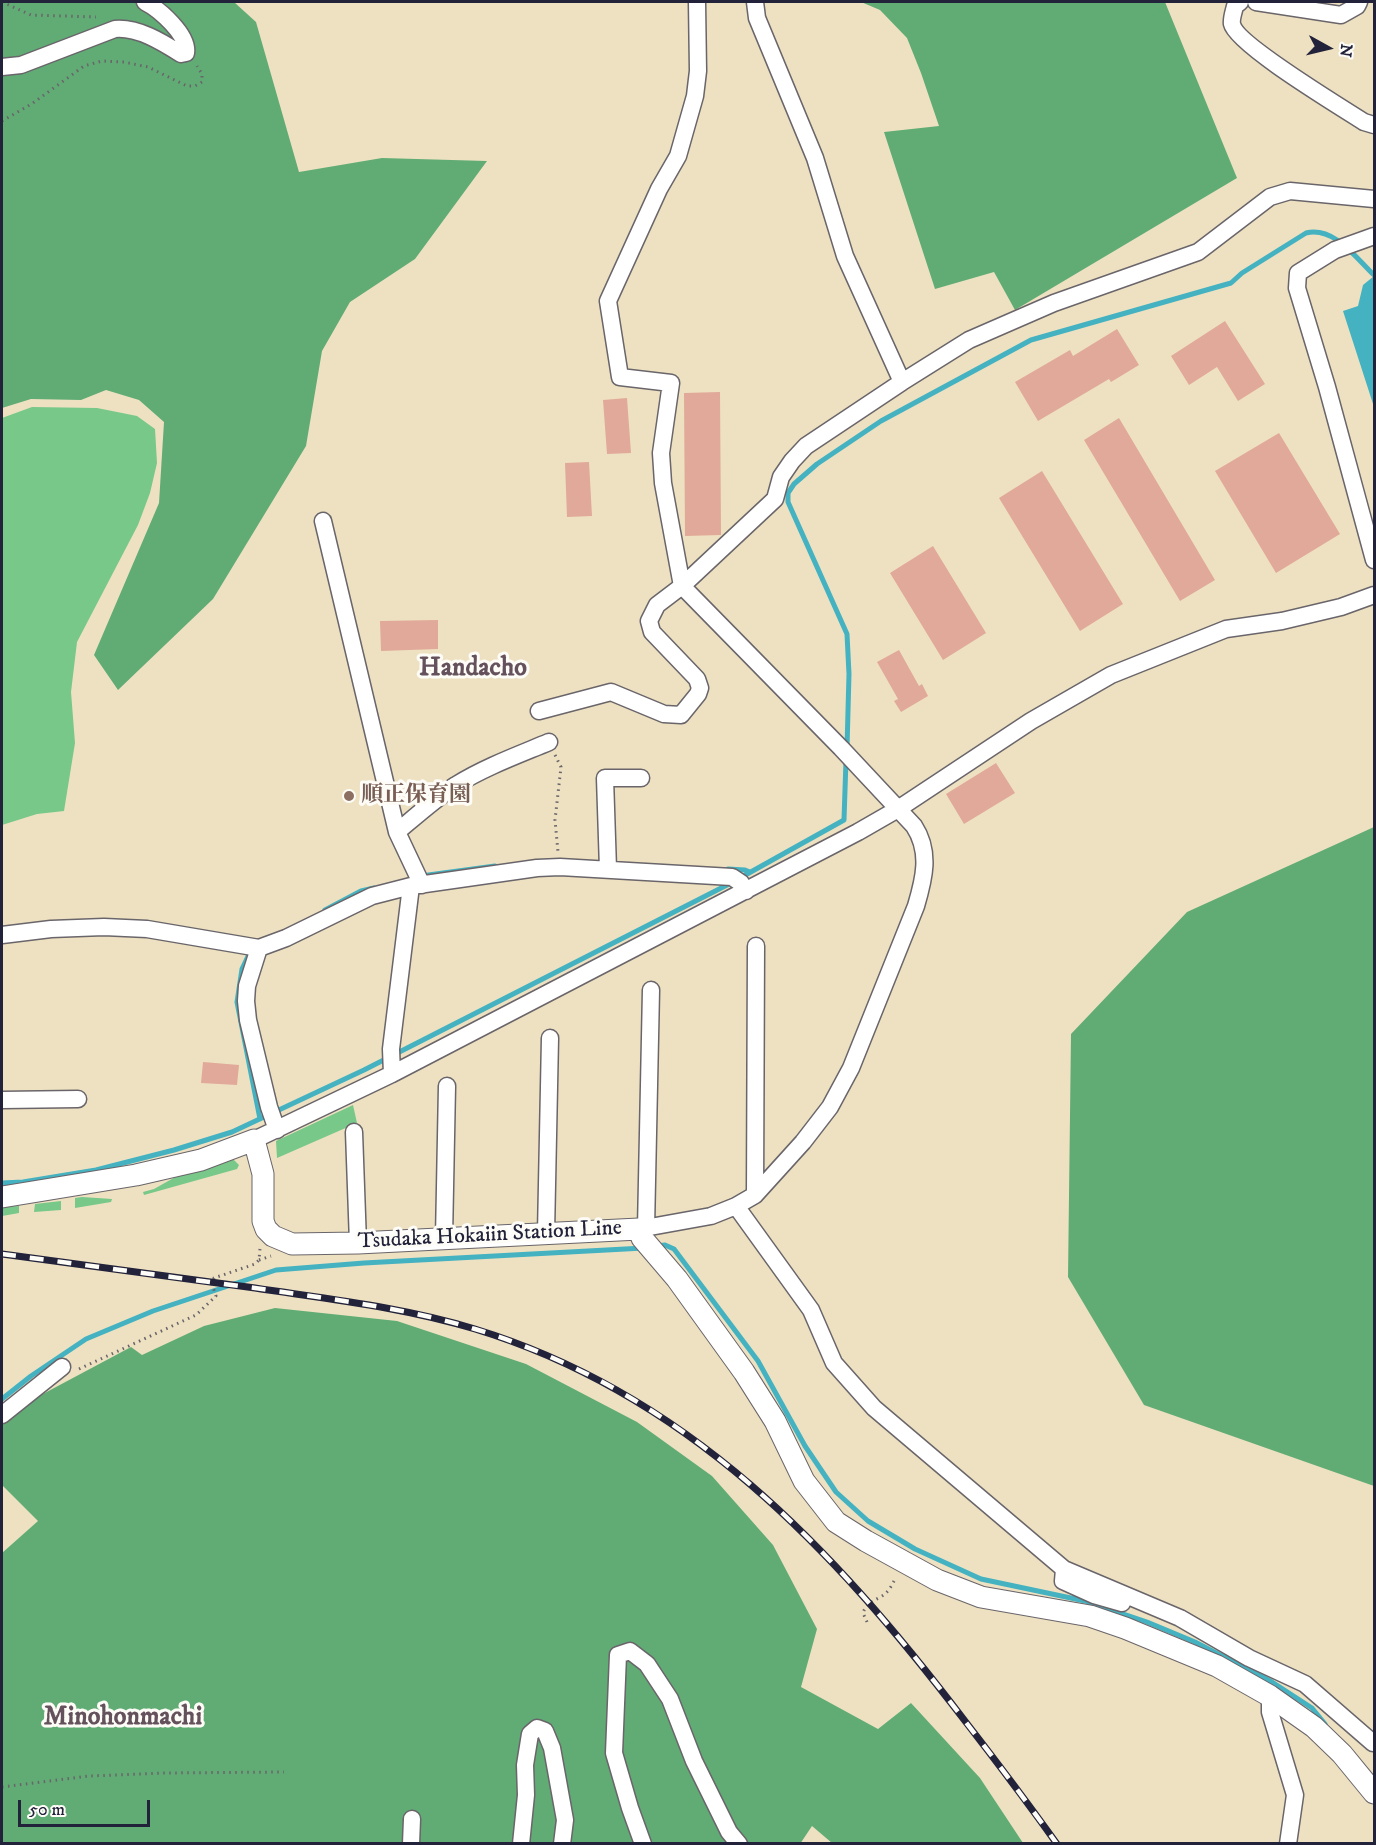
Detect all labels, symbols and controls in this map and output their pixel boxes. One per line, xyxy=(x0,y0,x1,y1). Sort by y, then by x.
north arrow xyxy=(1298,18,1358,78)
text: N xyxy=(1335,43,1357,58)
district label: Handacho xyxy=(419,654,527,686)
place label: 順正保育園 xyxy=(361,783,471,809)
marker: 順正保育園 xyxy=(342,789,356,803)
street label: Tsudaka Hokaiin Station Line xyxy=(357,1216,623,1256)
district label: Minohonmachi xyxy=(44,1703,202,1735)
scale bar xyxy=(21,1788,153,1826)
text: 50 m xyxy=(29,1799,65,1821)

